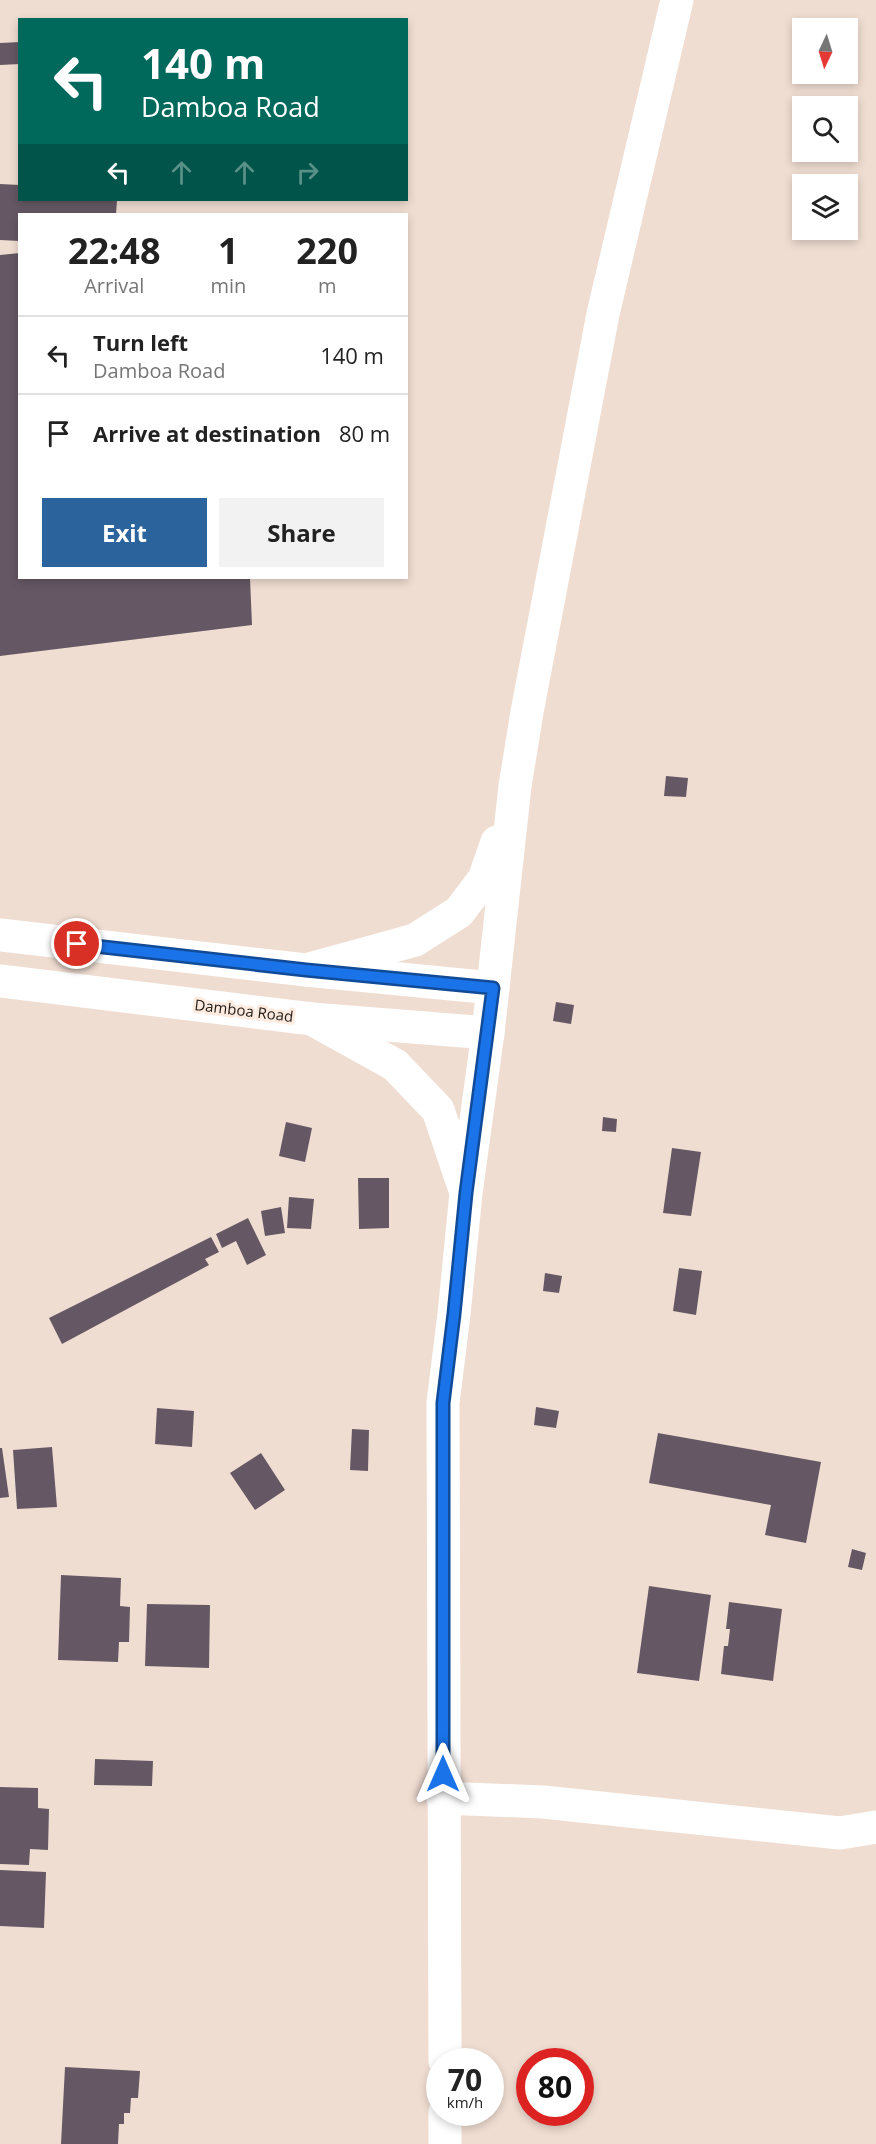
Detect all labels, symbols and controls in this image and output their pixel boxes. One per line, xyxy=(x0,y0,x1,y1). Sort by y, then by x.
north arrow xyxy=(792,18,858,84)
map controls xyxy=(792,18,858,240)
text: 140 m xyxy=(141,34,265,91)
icon: left xyxy=(42,42,120,120)
text: Damboa Road xyxy=(141,88,320,125)
button: search xyxy=(792,96,858,162)
icon: left xyxy=(102,156,135,189)
icon: ahead xyxy=(165,156,198,189)
icon: ahead xyxy=(228,156,261,189)
icon: right xyxy=(291,156,324,189)
button: layers xyxy=(792,174,858,240)
text: 22:48 xyxy=(68,226,161,275)
text: 1 xyxy=(218,226,239,275)
text: 220 xyxy=(296,226,358,275)
text: Arrival xyxy=(84,272,144,299)
text: min xyxy=(210,272,246,299)
text: m xyxy=(318,272,336,299)
text: Turn left xyxy=(93,327,188,357)
icon: left xyxy=(42,339,75,372)
text: 140 m xyxy=(320,340,384,370)
text: Damboa Road xyxy=(93,357,225,384)
icon: arrive xyxy=(42,417,75,450)
text: Arrive at destination xyxy=(93,418,321,448)
text: 80 m xyxy=(339,418,390,448)
button: Exit xyxy=(42,498,207,567)
button: Share xyxy=(219,498,384,567)
pin xyxy=(51,918,102,969)
icon: arrive xyxy=(60,927,93,960)
street label: Damboa Road xyxy=(193,994,295,1026)
position arrow xyxy=(411,1742,475,1806)
speed limit sign: 80 xyxy=(516,2048,594,2126)
text: 70 xyxy=(448,2059,482,2100)
text: km/h xyxy=(447,2092,483,2112)

